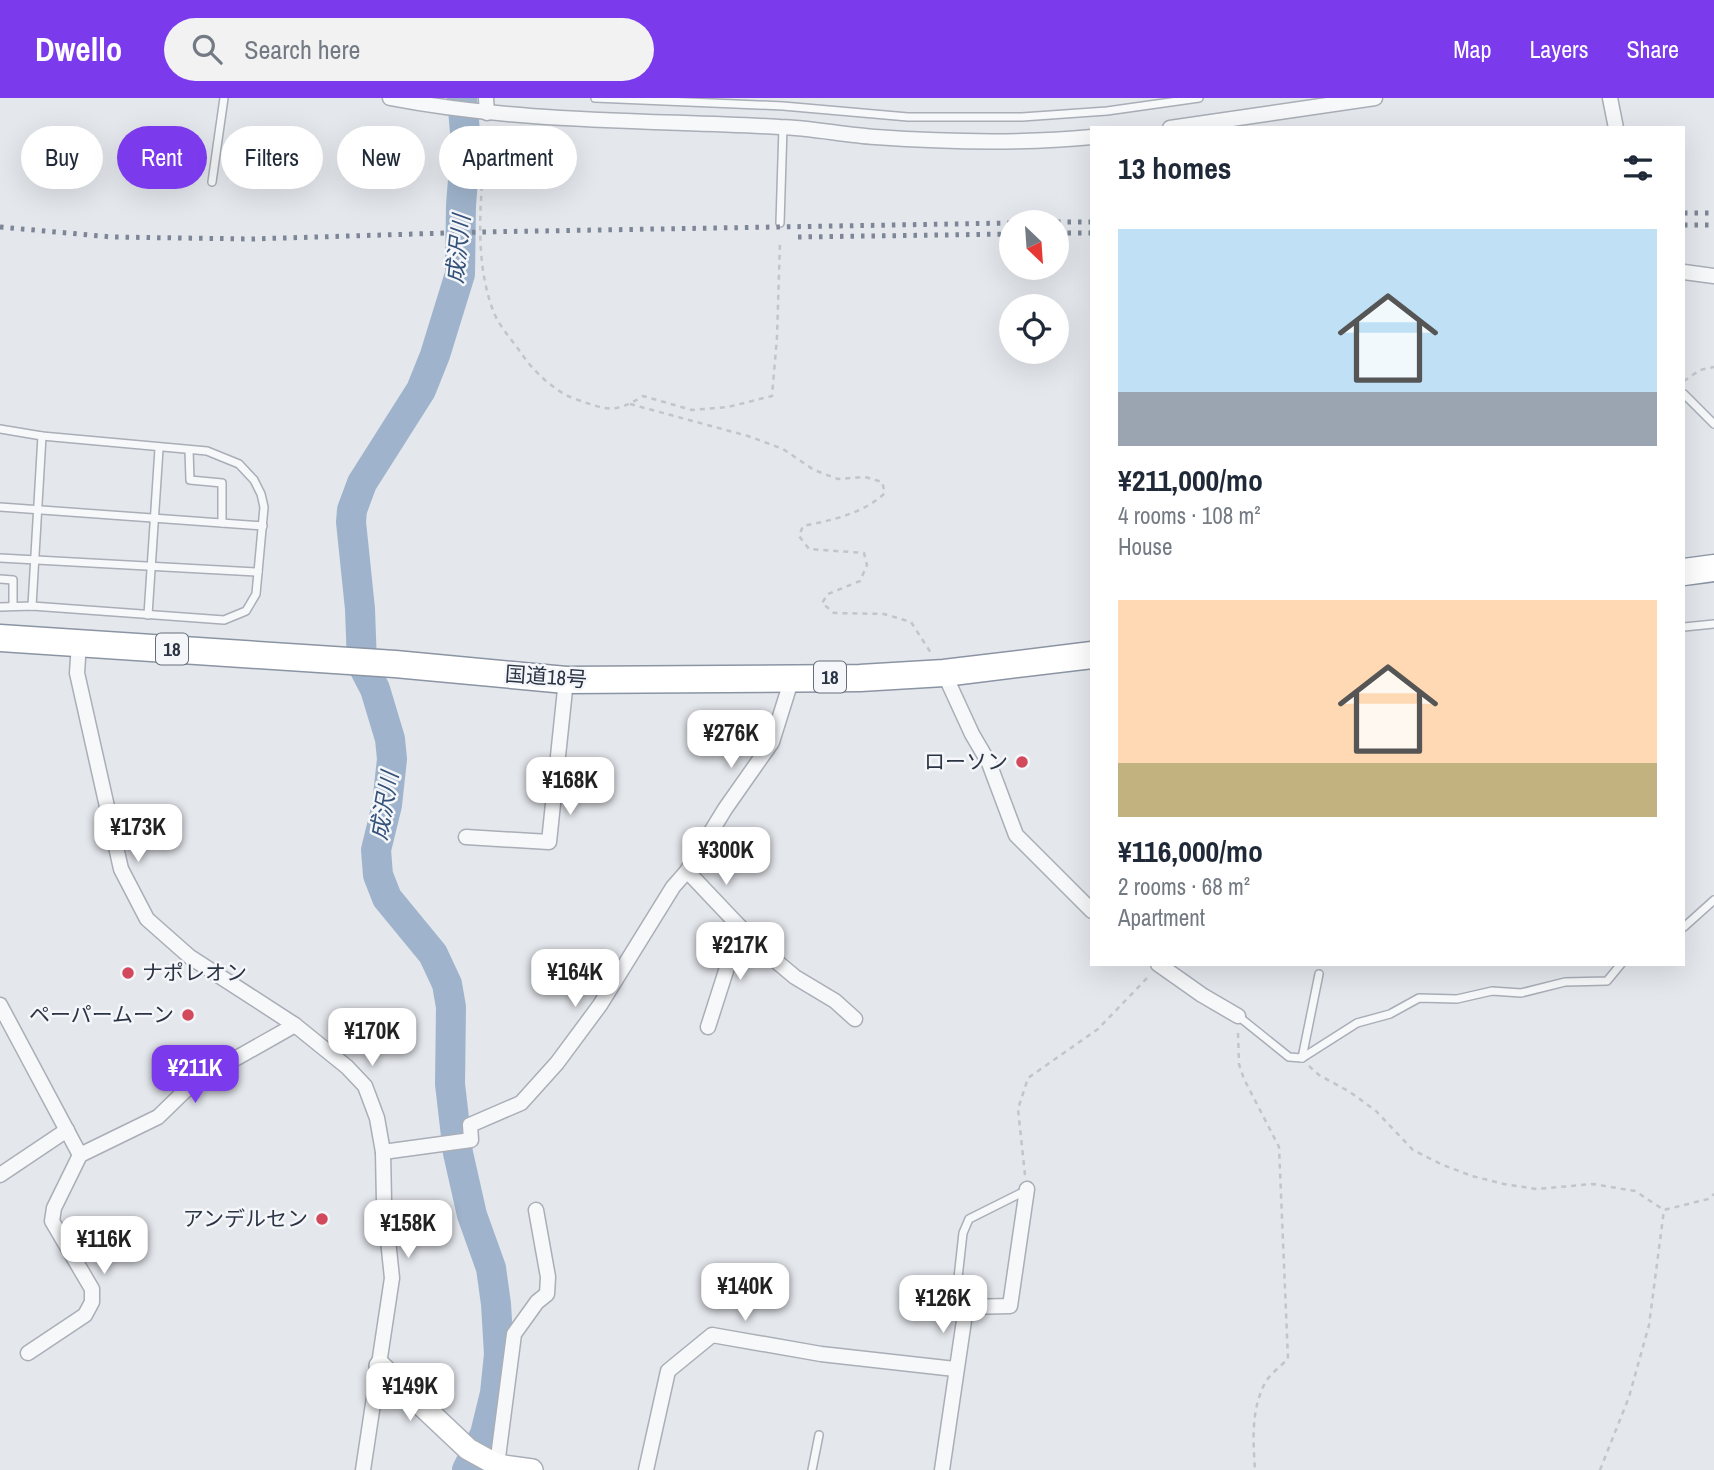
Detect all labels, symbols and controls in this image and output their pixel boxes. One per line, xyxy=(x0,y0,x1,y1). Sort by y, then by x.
search box xyxy=(164,18,654,81)
text: Dwello xyxy=(35,27,122,71)
icon: search xyxy=(188,30,226,68)
text: Search here xyxy=(244,32,360,67)
text: Map xyxy=(1453,33,1491,65)
text: Layers xyxy=(1529,33,1588,65)
text: Share xyxy=(1626,33,1679,65)
chip: Buy xyxy=(21,126,103,189)
chip: Rent xyxy=(117,126,207,189)
chip: Filters xyxy=(221,126,323,189)
chip: New xyxy=(337,126,425,189)
chip: Apartment xyxy=(439,126,577,189)
text: 13 homes xyxy=(1118,148,1232,188)
icon: filters xyxy=(1619,149,1657,187)
water label: 成沢川 xyxy=(438,210,477,285)
north arrow xyxy=(999,210,1069,280)
map controls xyxy=(999,210,1069,364)
icon: home xyxy=(1325,275,1451,401)
button: locate xyxy=(999,294,1069,364)
text: ¥211,000/mo xyxy=(1118,460,1263,500)
text: 4 rooms · 108 m² xyxy=(1118,500,1261,531)
text: House xyxy=(1118,531,1173,562)
road number: 18 xyxy=(156,634,188,664)
icon: home xyxy=(1325,646,1451,772)
street label: 国道18号 xyxy=(504,659,588,694)
road number: 18 xyxy=(814,662,846,692)
pin: ¥276K xyxy=(682,710,780,770)
text: ¥276K xyxy=(703,717,759,748)
place label: ローソン xyxy=(924,747,1008,776)
marker: ローソン xyxy=(1014,754,1030,770)
pin: ¥168K xyxy=(521,758,619,817)
text: ¥168K xyxy=(542,764,598,795)
water label: 成沢川 xyxy=(362,766,405,843)
pin: ¥173K xyxy=(89,804,187,864)
text: ¥173K xyxy=(110,811,166,842)
pin: ¥300K xyxy=(677,828,775,887)
text: ¥116,000/mo xyxy=(1118,831,1263,871)
text: ¥300K xyxy=(698,834,754,865)
text: 2 rooms · 68 m² xyxy=(1118,871,1250,902)
text: Apartment xyxy=(1118,902,1205,933)
pin: ¥217K xyxy=(691,922,789,982)
text: ¥217K xyxy=(712,929,768,960)
pin: ¥164K xyxy=(526,950,624,1009)
text: ¥164K xyxy=(547,956,603,987)
place label: ナポレオン xyxy=(142,958,247,987)
marker: ナポレオン xyxy=(120,965,136,981)
place label: ペーパームーン xyxy=(29,1000,174,1029)
marker: ペーパームーン xyxy=(180,1007,196,1023)
pin: ¥170K xyxy=(323,1009,421,1068)
text: ¥170K xyxy=(344,1015,400,1046)
pin: ¥211K xyxy=(146,1046,244,1105)
text: ¥211K xyxy=(168,1052,222,1083)
pin: ¥158K xyxy=(359,1200,457,1260)
place label: アンデルセン xyxy=(183,1204,308,1233)
text: ¥158K xyxy=(380,1207,436,1238)
marker: アンデルセン xyxy=(314,1211,330,1227)
pin: ¥116K xyxy=(55,1216,153,1276)
text: ¥116K xyxy=(77,1223,131,1254)
pin: ¥140K xyxy=(696,1264,794,1323)
text: ¥140K xyxy=(717,1270,773,1301)
pin: ¥126K xyxy=(894,1276,992,1335)
text: ¥126K xyxy=(915,1282,971,1313)
pin: ¥149K xyxy=(361,1364,459,1423)
text: ¥149K xyxy=(382,1370,438,1401)

